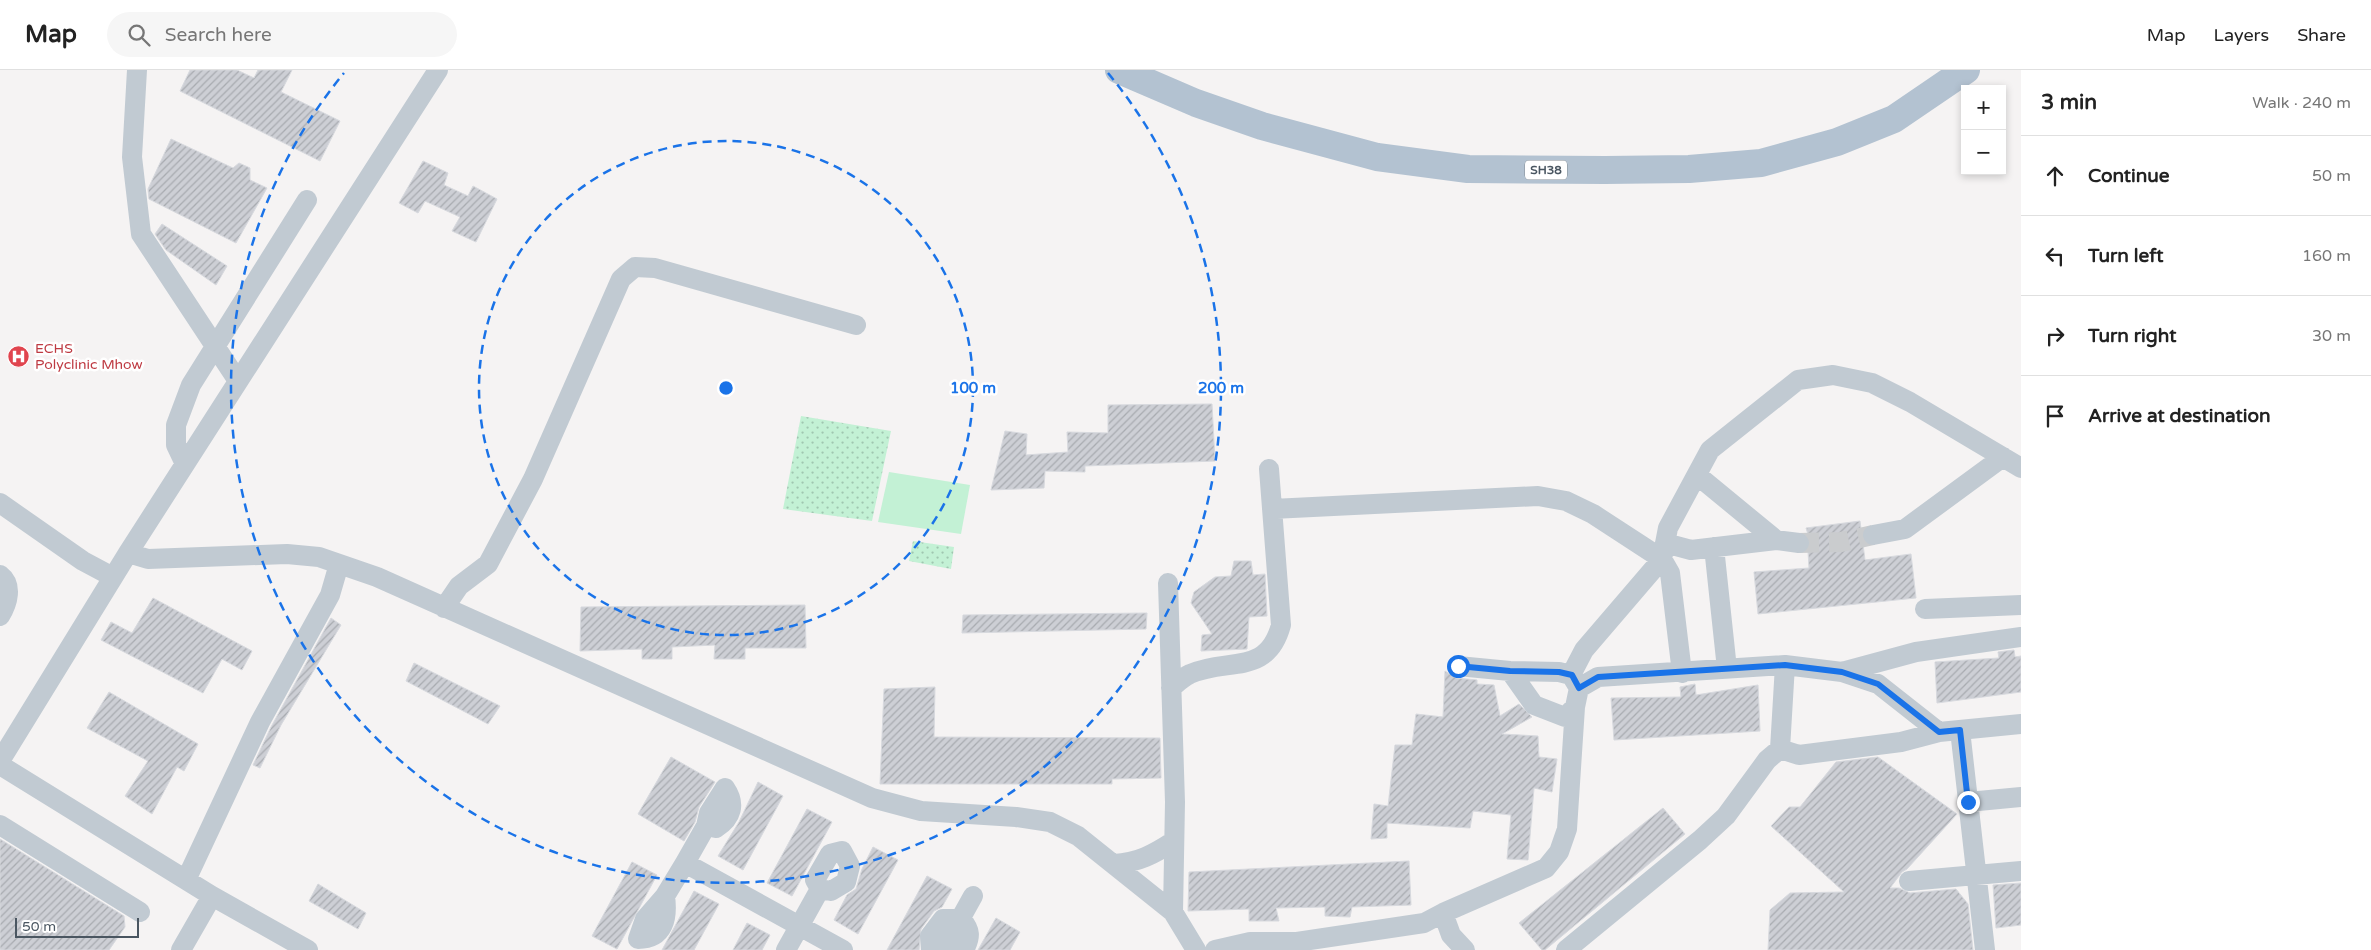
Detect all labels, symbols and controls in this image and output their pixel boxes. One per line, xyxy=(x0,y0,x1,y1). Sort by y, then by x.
search box xyxy=(107,12,457,57)
text: Map xyxy=(25,20,77,49)
icon: search xyxy=(125,21,153,49)
text: Search here xyxy=(165,24,272,46)
text: Map xyxy=(2147,24,2186,46)
text: Layers xyxy=(2214,24,2269,46)
text: Share xyxy=(2297,24,2346,46)
map controls xyxy=(1961,85,2006,175)
button: + xyxy=(1961,85,2006,130)
text: 3 min xyxy=(2041,90,2097,115)
text: Walk · 240 m xyxy=(2252,93,2351,113)
button: − xyxy=(1961,130,2006,175)
road number: SH38 xyxy=(1525,160,1567,180)
icon: ahead xyxy=(2041,162,2069,190)
text: Continue xyxy=(2088,165,2170,187)
text: 50 m xyxy=(2312,166,2351,186)
icon: left xyxy=(2041,242,2069,270)
text: Turn left xyxy=(2088,245,2164,267)
text: 160 m xyxy=(2302,246,2351,266)
icon: right xyxy=(2041,322,2069,350)
text: Turn right xyxy=(2088,325,2176,347)
text: 30 m xyxy=(2312,326,2351,346)
place label: ECHS Polyclinic Mhow xyxy=(35,340,143,373)
hospital icon: ECHS Polyclinic Mhow xyxy=(7,344,31,368)
centre of rings xyxy=(717,379,735,397)
text: 100 m xyxy=(950,379,996,397)
text: 200 m xyxy=(1198,379,1244,397)
icon: arrive xyxy=(2041,402,2069,430)
text: Arrive at destination xyxy=(2088,405,2271,427)
route start xyxy=(1447,655,1470,678)
route end xyxy=(1957,791,1980,814)
scale bar xyxy=(15,915,139,938)
text: 50 m xyxy=(22,918,56,935)

